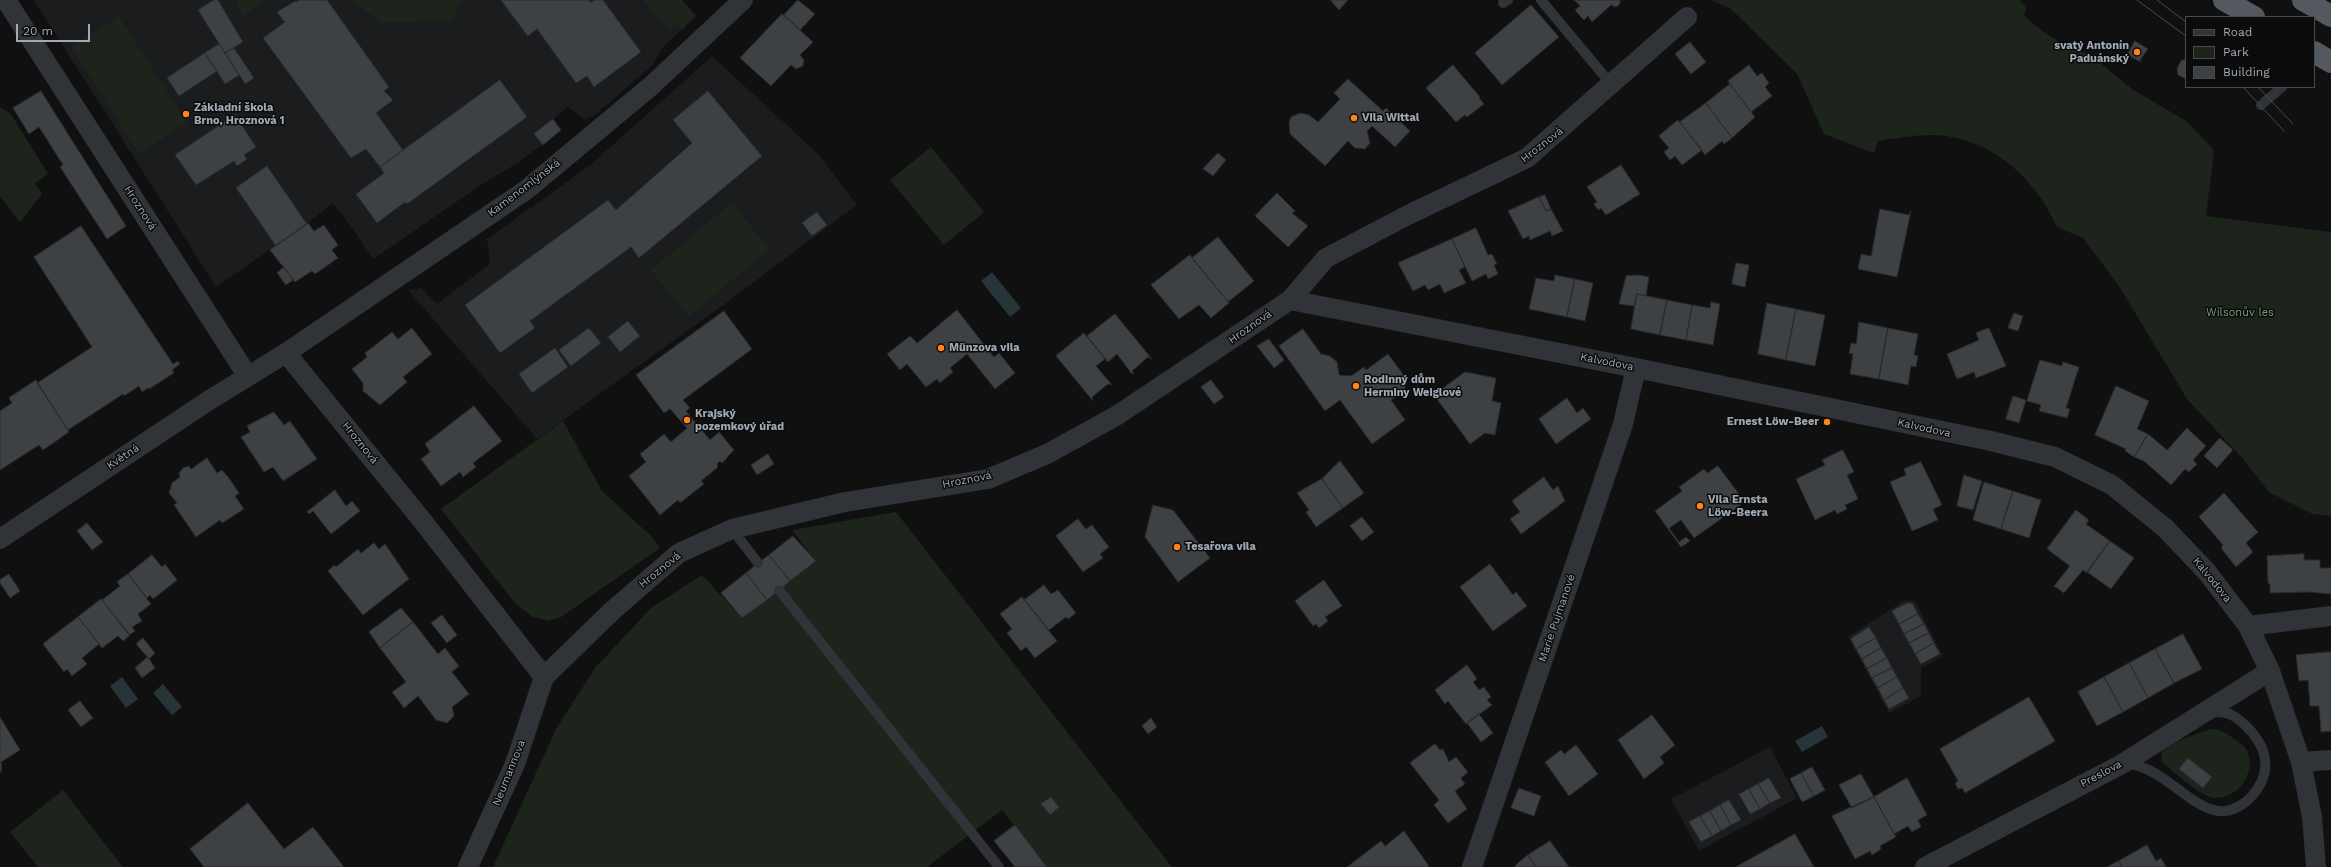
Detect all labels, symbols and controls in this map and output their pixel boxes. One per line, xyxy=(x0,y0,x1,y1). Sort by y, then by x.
scale bar xyxy=(18,16,92,42)
legend xyxy=(2185,16,2315,88)
text: 20 m xyxy=(23,24,53,38)
text: Road xyxy=(2223,25,2252,39)
place label: svatý Antonín Paduánský xyxy=(2054,39,2129,65)
text: Park xyxy=(2223,45,2249,59)
marker: svatý Antonín Paduánský xyxy=(2132,47,2142,57)
text: Building xyxy=(2223,65,2270,79)
place label: Základní škola Brno, Hroznová 1 xyxy=(194,101,284,127)
marker: Základní škola Brno, Hroznová 1 xyxy=(181,109,191,119)
place label: Vila Wittal xyxy=(1362,111,1419,125)
marker: Vila Wittal xyxy=(1349,113,1359,123)
street label: Hroznová xyxy=(1518,124,1566,166)
street label: Kamenomlýnská xyxy=(485,156,563,220)
street label: Hroznová xyxy=(121,183,159,233)
park label: Wilsonův les xyxy=(2206,306,2274,320)
street label: Hroznová xyxy=(1226,307,1274,347)
place label: Münzova vila xyxy=(949,341,1020,355)
marker: Münzova vila xyxy=(936,343,946,353)
street label: Kalvodova xyxy=(1579,350,1635,374)
place label: Rodinný dům Herminy Weiglové xyxy=(1364,373,1461,399)
marker: Rodinný dům Herminy Weiglové xyxy=(1351,381,1361,391)
place label: Krajský pozemkový úřad xyxy=(695,407,784,433)
marker: Krajský pozemkový úřad xyxy=(682,415,692,425)
place label: Ernest Löw-Beer xyxy=(1727,415,1819,429)
street label: Kalvodova xyxy=(1896,416,1952,440)
marker: Ernest Löw-Beer xyxy=(1822,417,1832,427)
street label: Hroznová xyxy=(339,419,381,467)
street label: Květná xyxy=(104,441,142,473)
street label: Hroznová xyxy=(941,469,993,491)
place label: Vila Ernsta Löw-Beera xyxy=(1708,493,1768,519)
marker: Vila Ernsta Löw-Beera xyxy=(1695,501,1705,511)
place label: Tesařova vila xyxy=(1185,540,1256,554)
marker: Tesařova vila xyxy=(1172,542,1182,552)
street label: Hroznová xyxy=(636,549,684,591)
street label: Kalvodova xyxy=(2190,555,2234,605)
street label: Marie Pujmanové xyxy=(1536,573,1578,663)
street label: Neumannova xyxy=(490,738,528,808)
street label: Preslova xyxy=(2078,758,2124,790)

